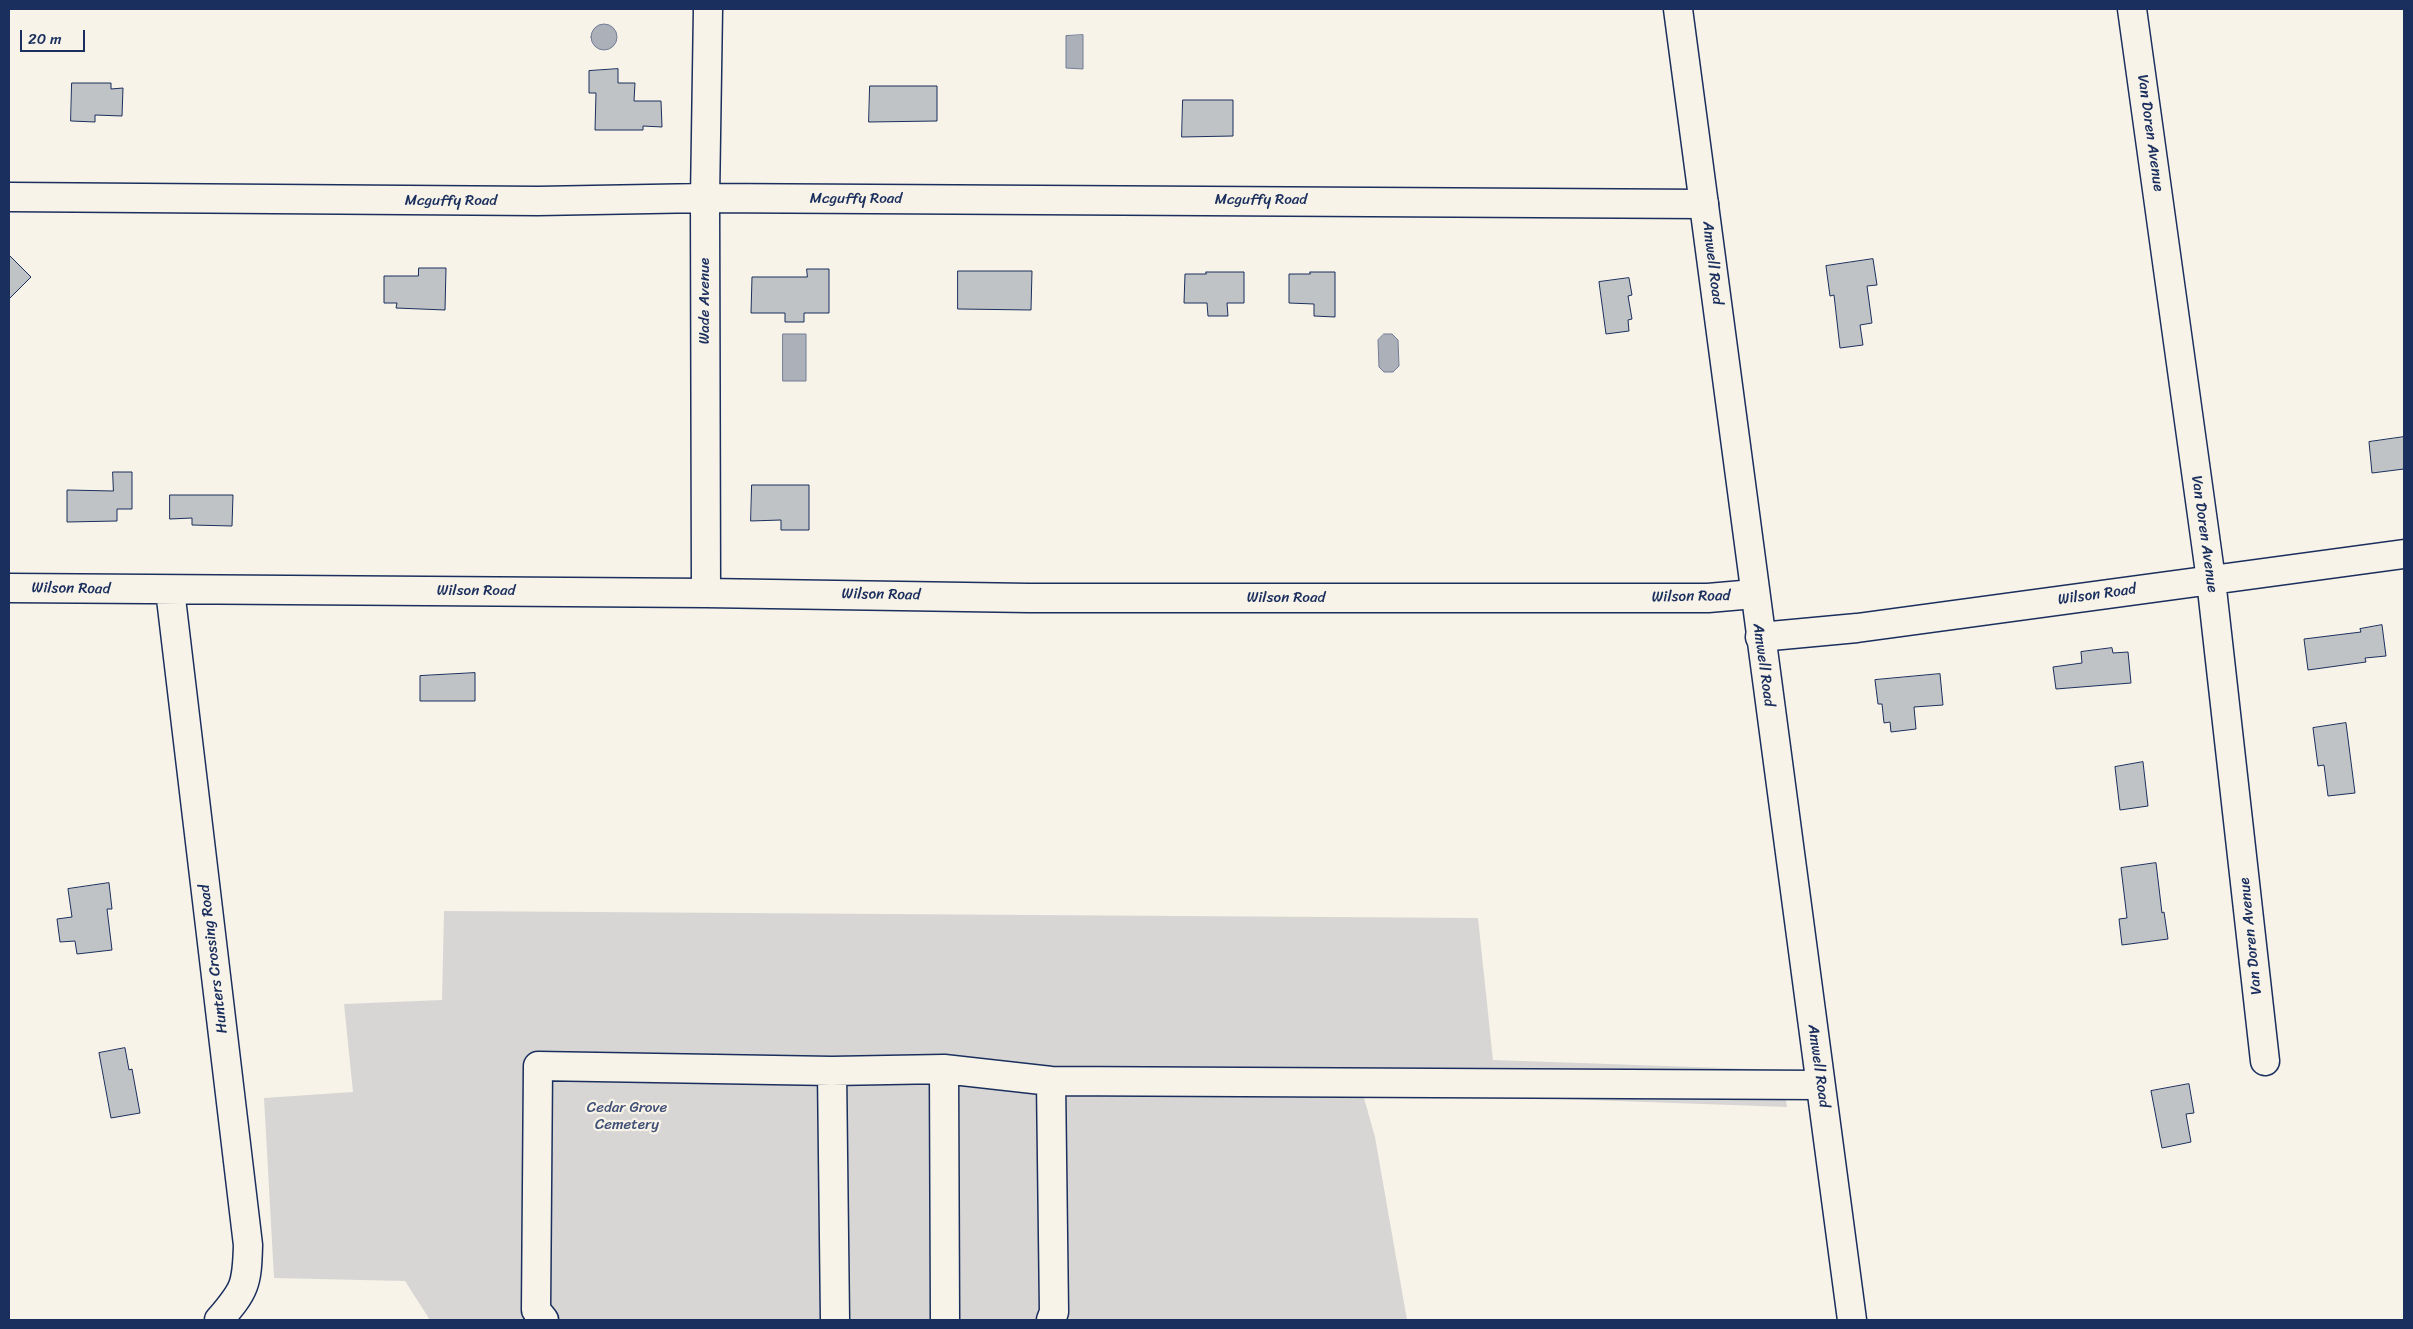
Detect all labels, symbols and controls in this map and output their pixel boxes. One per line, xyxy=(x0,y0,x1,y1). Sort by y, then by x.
scale bar xyxy=(22,20,88,52)
text: 20 m xyxy=(28,26,62,52)
street label: Van Doren Avenue xyxy=(2133,73,2167,193)
street label: Mcguffy Road xyxy=(810,190,902,208)
street label: Mcguffy Road xyxy=(1215,191,1307,209)
street label: Mcguffy Road xyxy=(405,192,497,210)
street label: Amwell Road xyxy=(1698,220,1726,306)
street label: Wade Avenue xyxy=(696,258,714,344)
street label: Van Doren Avenue xyxy=(2187,474,2221,594)
street label: Wilson Road xyxy=(31,579,111,599)
street label: Wilson Road xyxy=(2057,581,2137,609)
street label: Wilson Road xyxy=(437,582,515,600)
street label: Wilson Road xyxy=(841,585,921,605)
street label: Wilson Road xyxy=(1651,587,1731,607)
street label: Wilson Road xyxy=(1247,589,1325,607)
street label: Amwell Road xyxy=(1748,622,1778,708)
street label: Van Doren Avenue xyxy=(2236,877,2266,995)
street label: Hunters Crossing Road xyxy=(196,883,232,1035)
street label: Amwell Road xyxy=(1803,1023,1833,1109)
park label: Cedar Grove Cemetery xyxy=(587,1099,667,1134)

